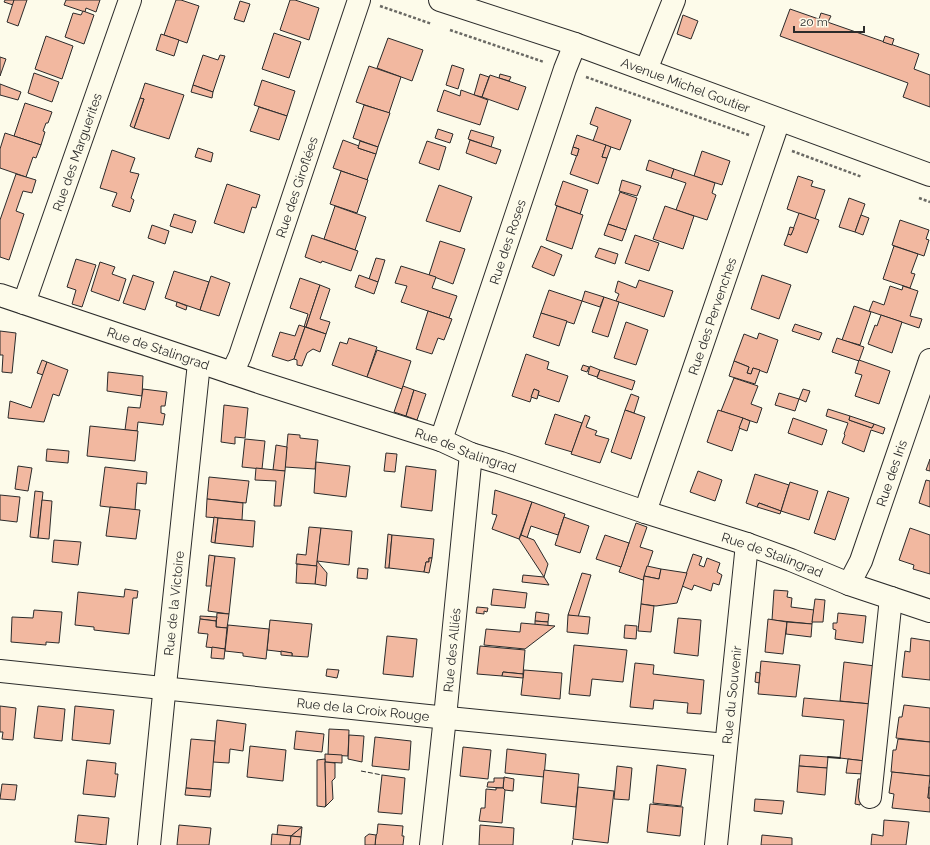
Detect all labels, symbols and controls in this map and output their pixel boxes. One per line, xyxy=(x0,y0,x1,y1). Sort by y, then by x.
scale bar xyxy=(794,8,864,34)
text: 20 m xyxy=(800,15,828,29)
street label: Avenue Michel Goutier xyxy=(619,55,752,116)
street label: Rue des Marguerites xyxy=(50,91,105,213)
street label: Rue des Giroflées xyxy=(273,135,321,240)
street label: Rue des Roses xyxy=(487,198,529,286)
street label: Rue des Pervenches xyxy=(685,256,739,377)
street label: Rue de Stalingrad xyxy=(105,324,211,373)
street label: Rue de Stalingrad xyxy=(413,425,518,476)
street label: Rue des Iris xyxy=(873,438,910,508)
street label: Rue de Stalingrad xyxy=(720,529,825,580)
street label: Rue de la Victoire xyxy=(161,550,187,656)
street label: Rue des Alliés xyxy=(440,607,464,693)
street label: Rue du Souvenir xyxy=(719,644,745,745)
street label: Rue de la Croix Rouge xyxy=(296,695,430,724)

